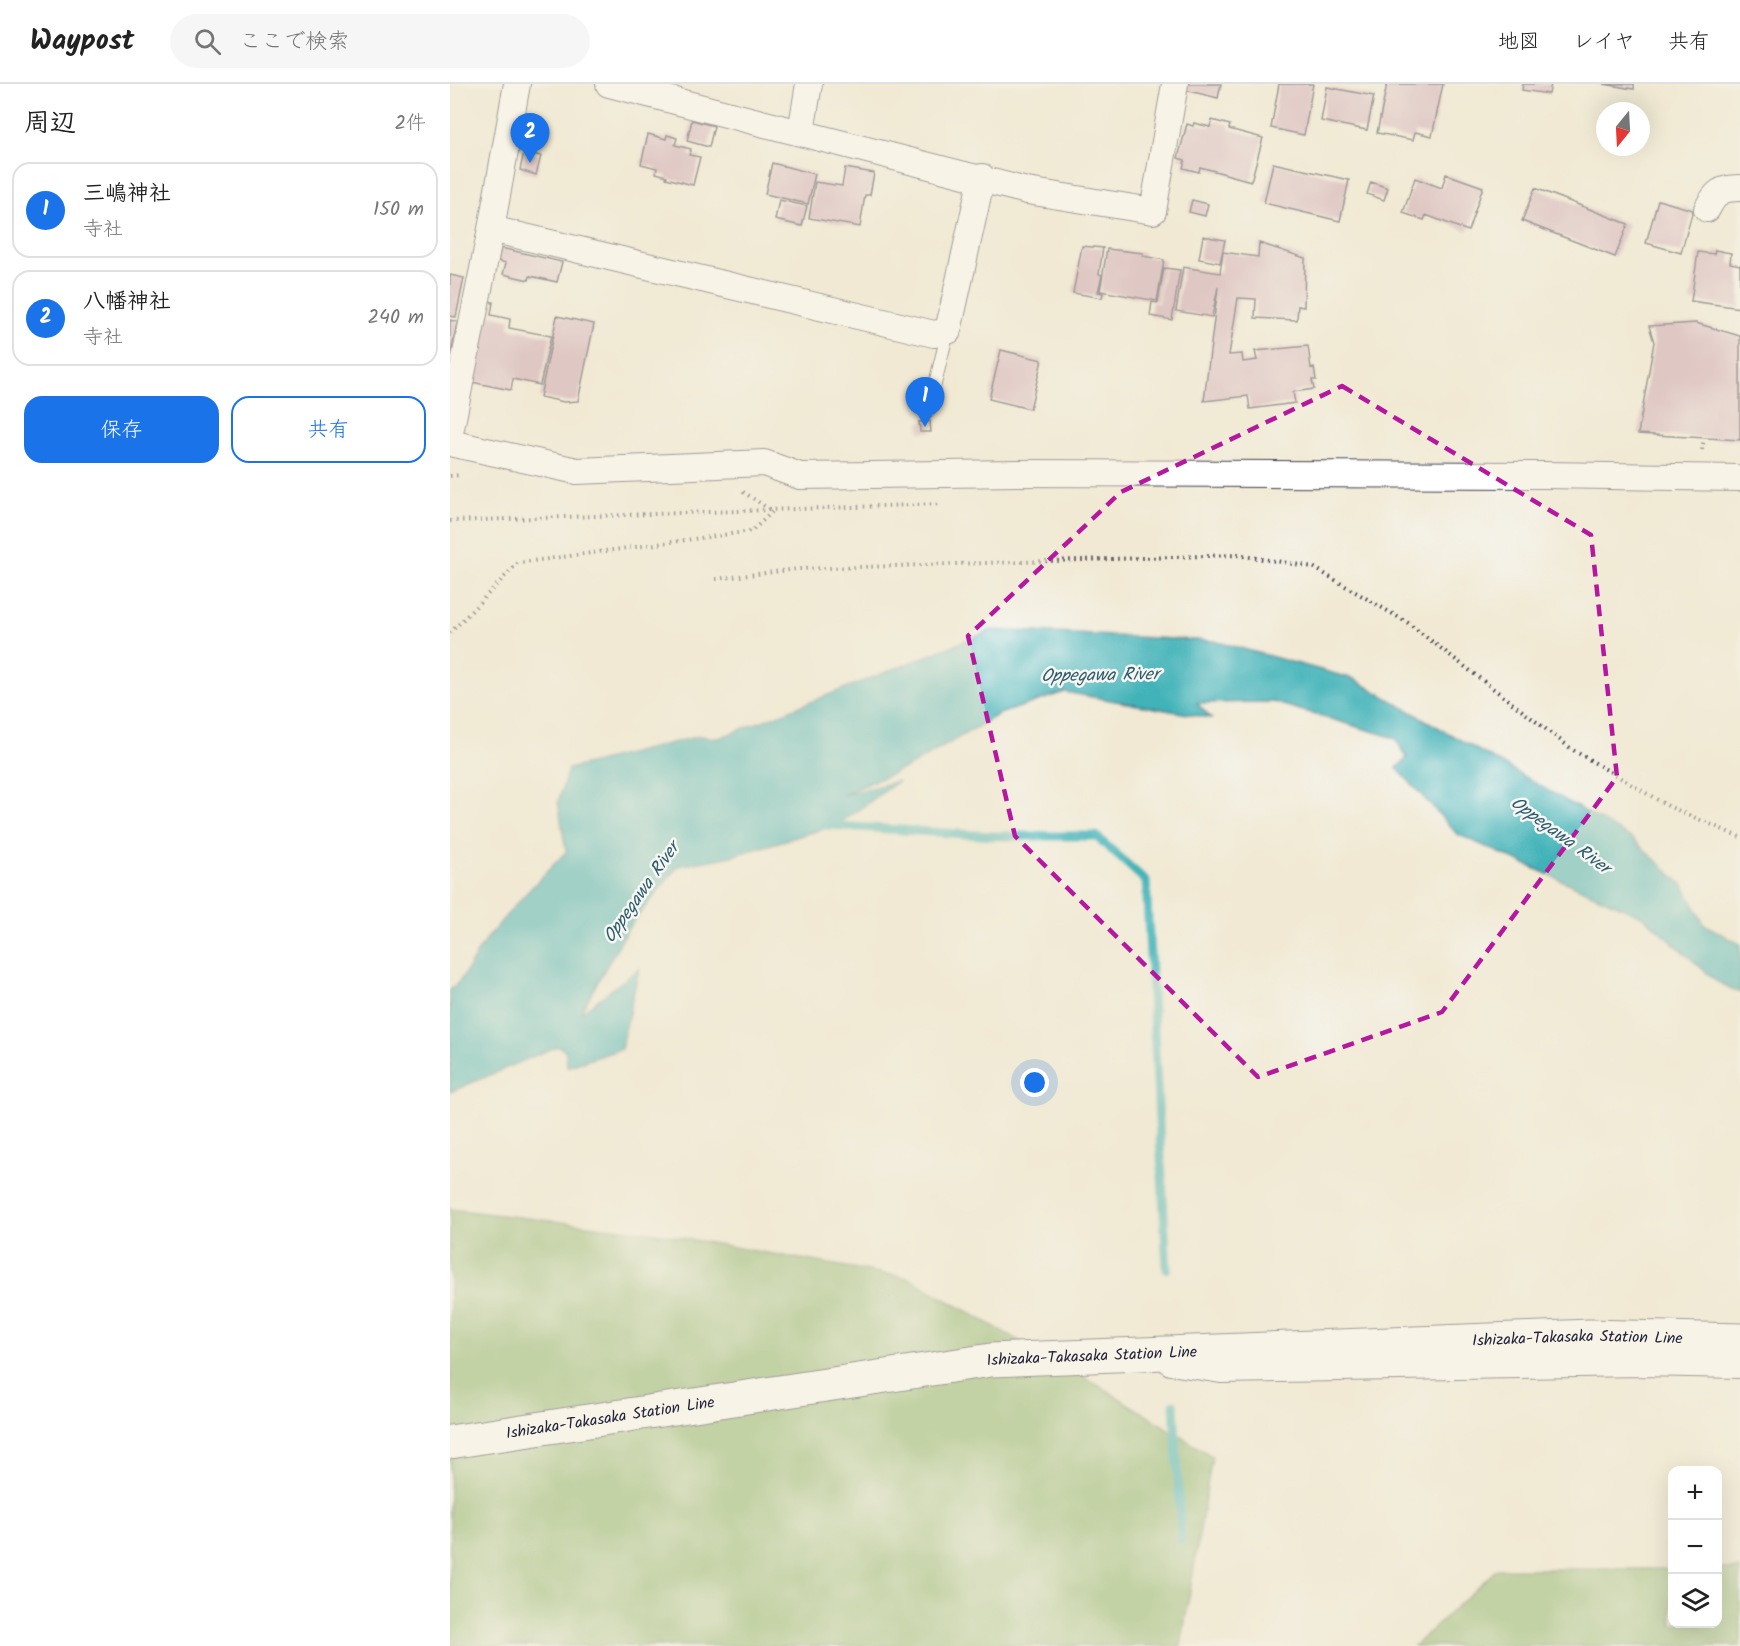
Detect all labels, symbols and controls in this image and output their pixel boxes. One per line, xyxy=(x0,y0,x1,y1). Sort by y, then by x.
search box xyxy=(170,14,590,68)
text: Waypost xyxy=(30,19,134,64)
icon: search xyxy=(191,25,224,58)
text: ここで検索 xyxy=(239,25,349,60)
text: 地図 xyxy=(1498,26,1540,59)
text: レイヤ xyxy=(1573,26,1635,59)
text: 共有 xyxy=(1668,26,1710,59)
north arrow xyxy=(1596,102,1650,156)
text: 周辺 xyxy=(24,103,76,145)
text: 2件 xyxy=(394,108,426,140)
pin: 2 xyxy=(510,113,550,163)
text: 三嶋神社 xyxy=(83,177,171,212)
text: 1 xyxy=(42,194,49,226)
text: 150 m xyxy=(373,194,424,226)
text: 寺社 xyxy=(83,214,123,246)
text: 八幡神社 xyxy=(83,285,171,320)
text: 2 xyxy=(40,302,51,334)
text: 240 m xyxy=(367,302,424,334)
text: 寺社 xyxy=(83,322,123,354)
pin: 1 xyxy=(906,378,944,427)
button: 保存 xyxy=(24,396,219,463)
button: 共有 xyxy=(231,396,426,463)
water label: Oppegawa River xyxy=(1041,660,1163,692)
water label: Oppegawa River xyxy=(1504,790,1619,885)
water label: Oppegawa River xyxy=(596,833,690,949)
your location xyxy=(1020,1068,1049,1097)
street label: Ishizaka-Takasaka Station Line xyxy=(1472,1323,1683,1353)
street label: Ishizaka-Takasaka Station Line xyxy=(985,1339,1198,1373)
street label: Ishizaka-Takasaka Station Line xyxy=(504,1390,716,1446)
map controls xyxy=(1668,1466,1722,1628)
button: + xyxy=(1668,1466,1722,1520)
button: − xyxy=(1668,1520,1722,1574)
button: layers xyxy=(1668,1574,1722,1628)

